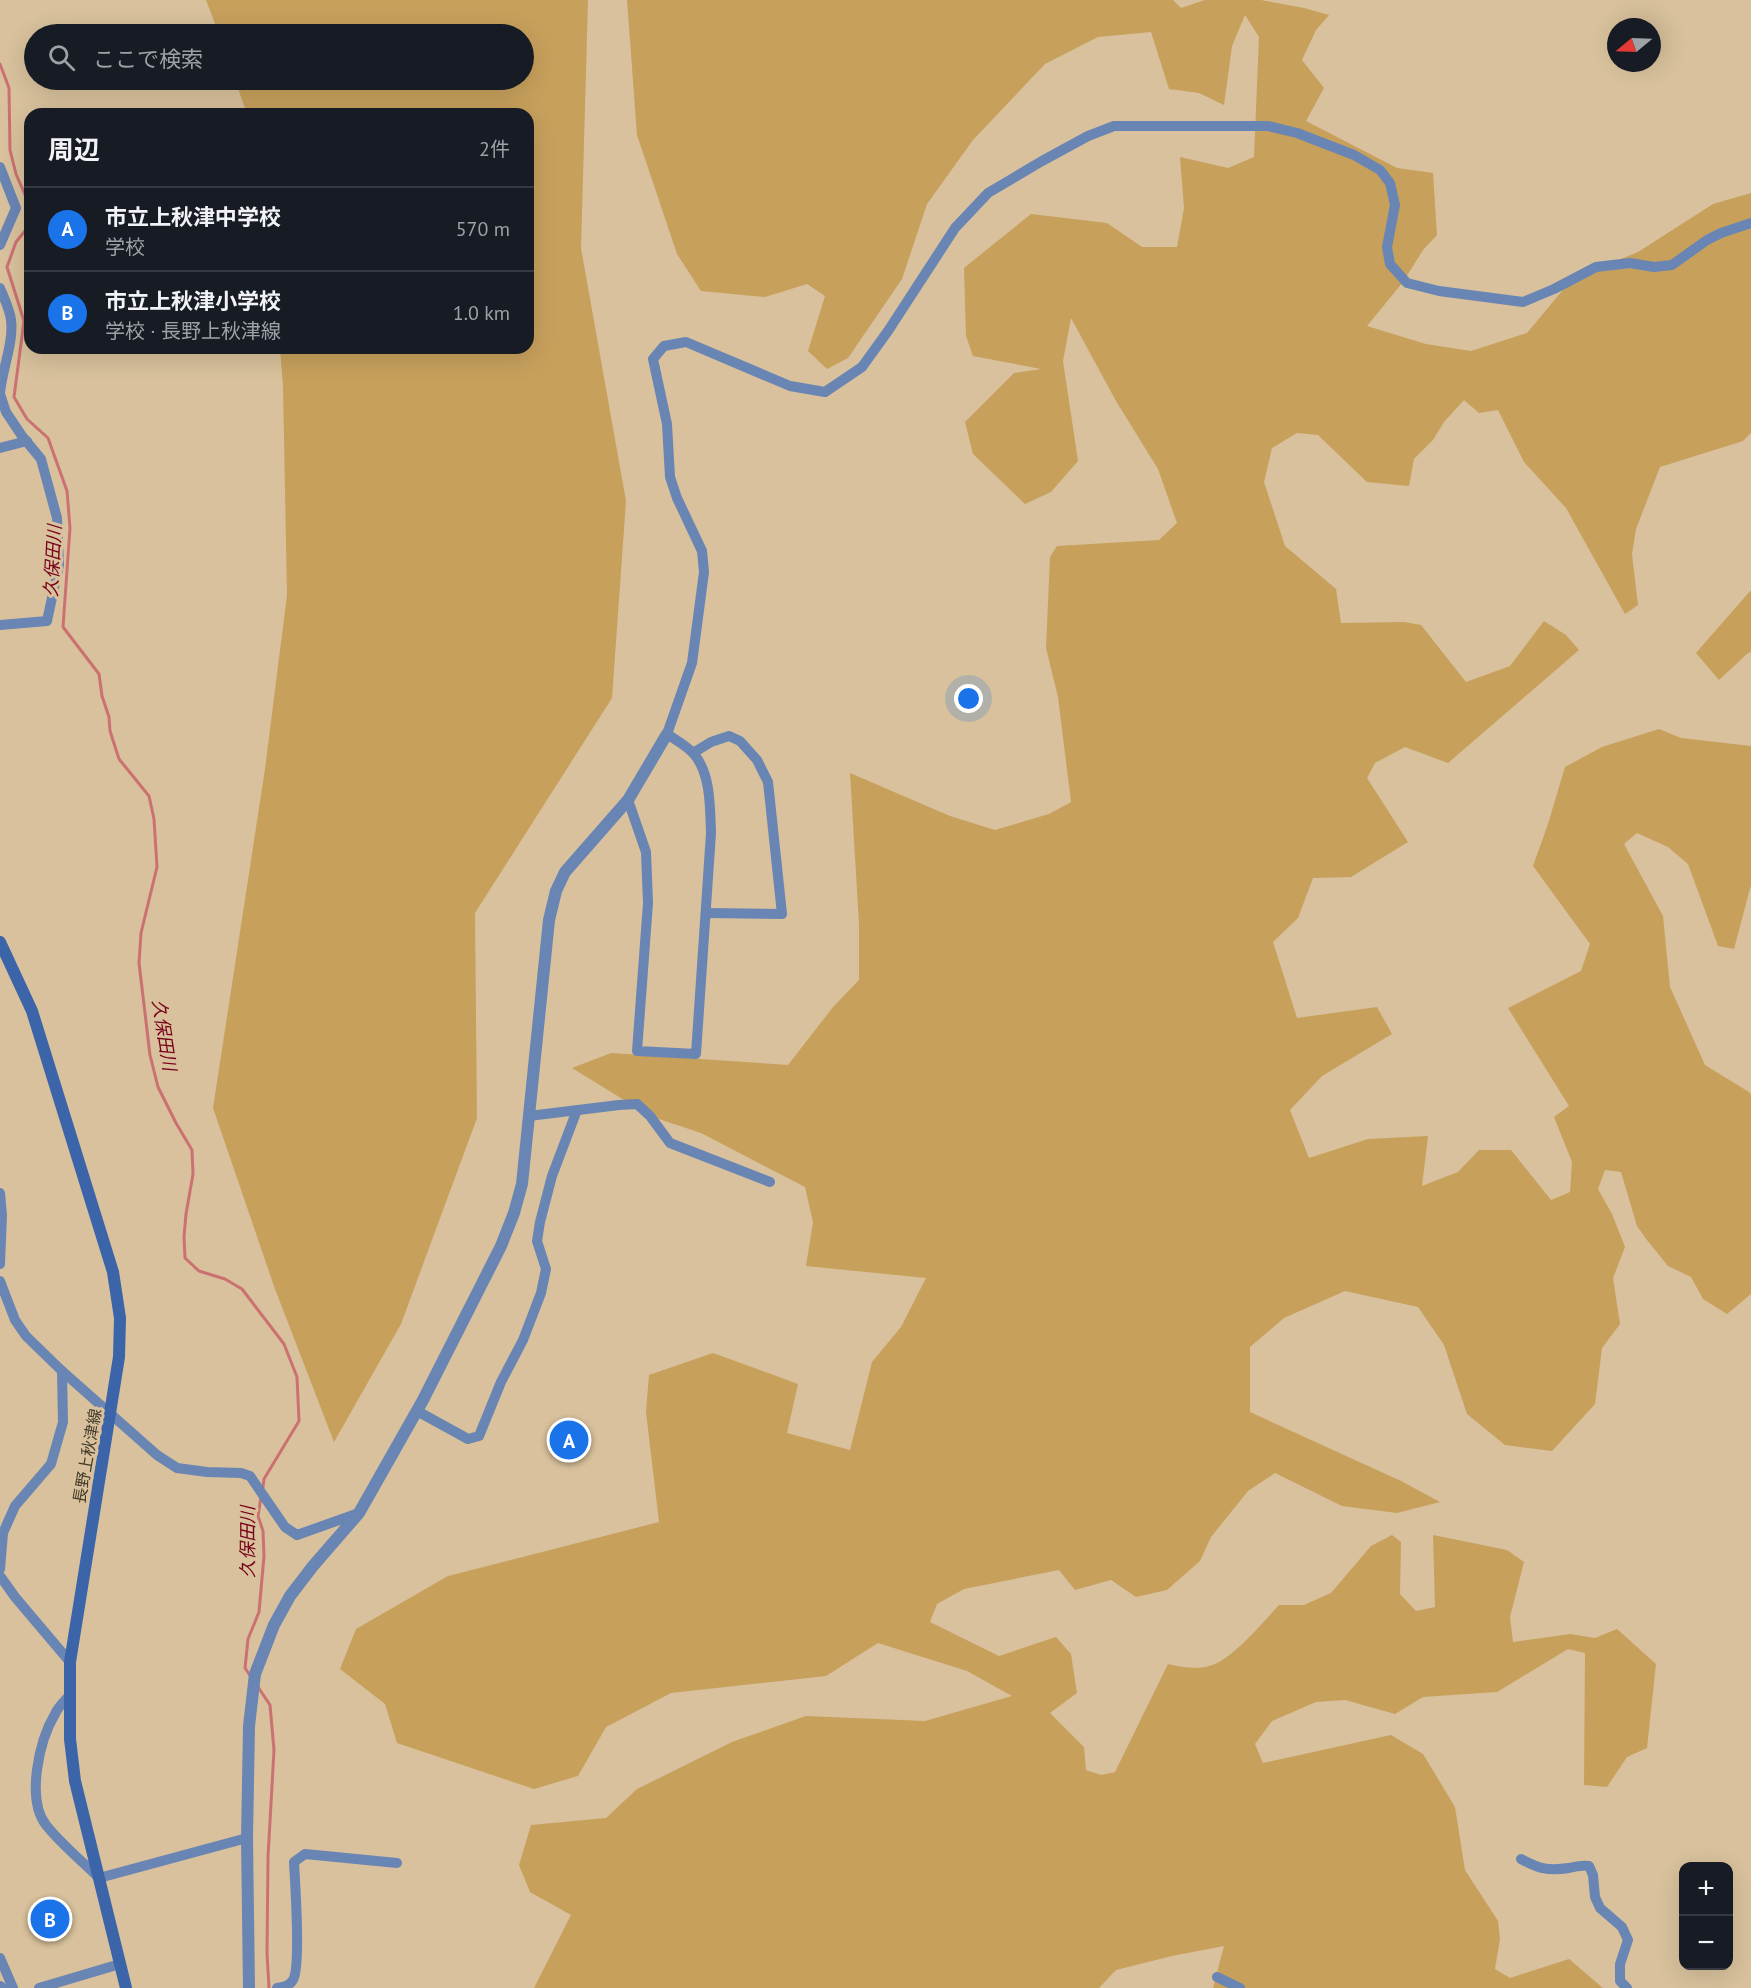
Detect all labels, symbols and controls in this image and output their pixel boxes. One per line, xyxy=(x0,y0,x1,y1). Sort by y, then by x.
north arrow xyxy=(1607,18,1661,72)
search box xyxy=(24,24,534,90)
icon: search xyxy=(45,41,78,74)
text: ここで検索 xyxy=(93,45,203,73)
text: 周辺 xyxy=(48,133,100,166)
text: 2件 xyxy=(479,136,510,162)
text: 市立上秋津中学校 xyxy=(105,203,281,231)
text: A xyxy=(61,216,74,242)
text: 570 m xyxy=(456,216,510,242)
text: 学校 xyxy=(105,234,145,260)
text: 市立上秋津小学校 xyxy=(105,287,281,315)
text: B xyxy=(62,300,73,326)
text: 1.0 km xyxy=(453,300,510,326)
text: 学校 · 長野上秋津線 xyxy=(105,318,281,344)
water label: 久保田川 xyxy=(39,522,66,598)
your location xyxy=(954,684,983,713)
water label: 久保田川 xyxy=(148,998,182,1074)
street label: 長野上秋津線 xyxy=(69,1407,105,1505)
pin: A xyxy=(550,1418,588,1462)
water label: 久保田川 xyxy=(236,1504,259,1578)
map controls xyxy=(1679,1862,1733,1970)
button: + xyxy=(1679,1862,1733,1916)
pin: B xyxy=(31,1896,70,1942)
button: − xyxy=(1679,1916,1733,1970)

